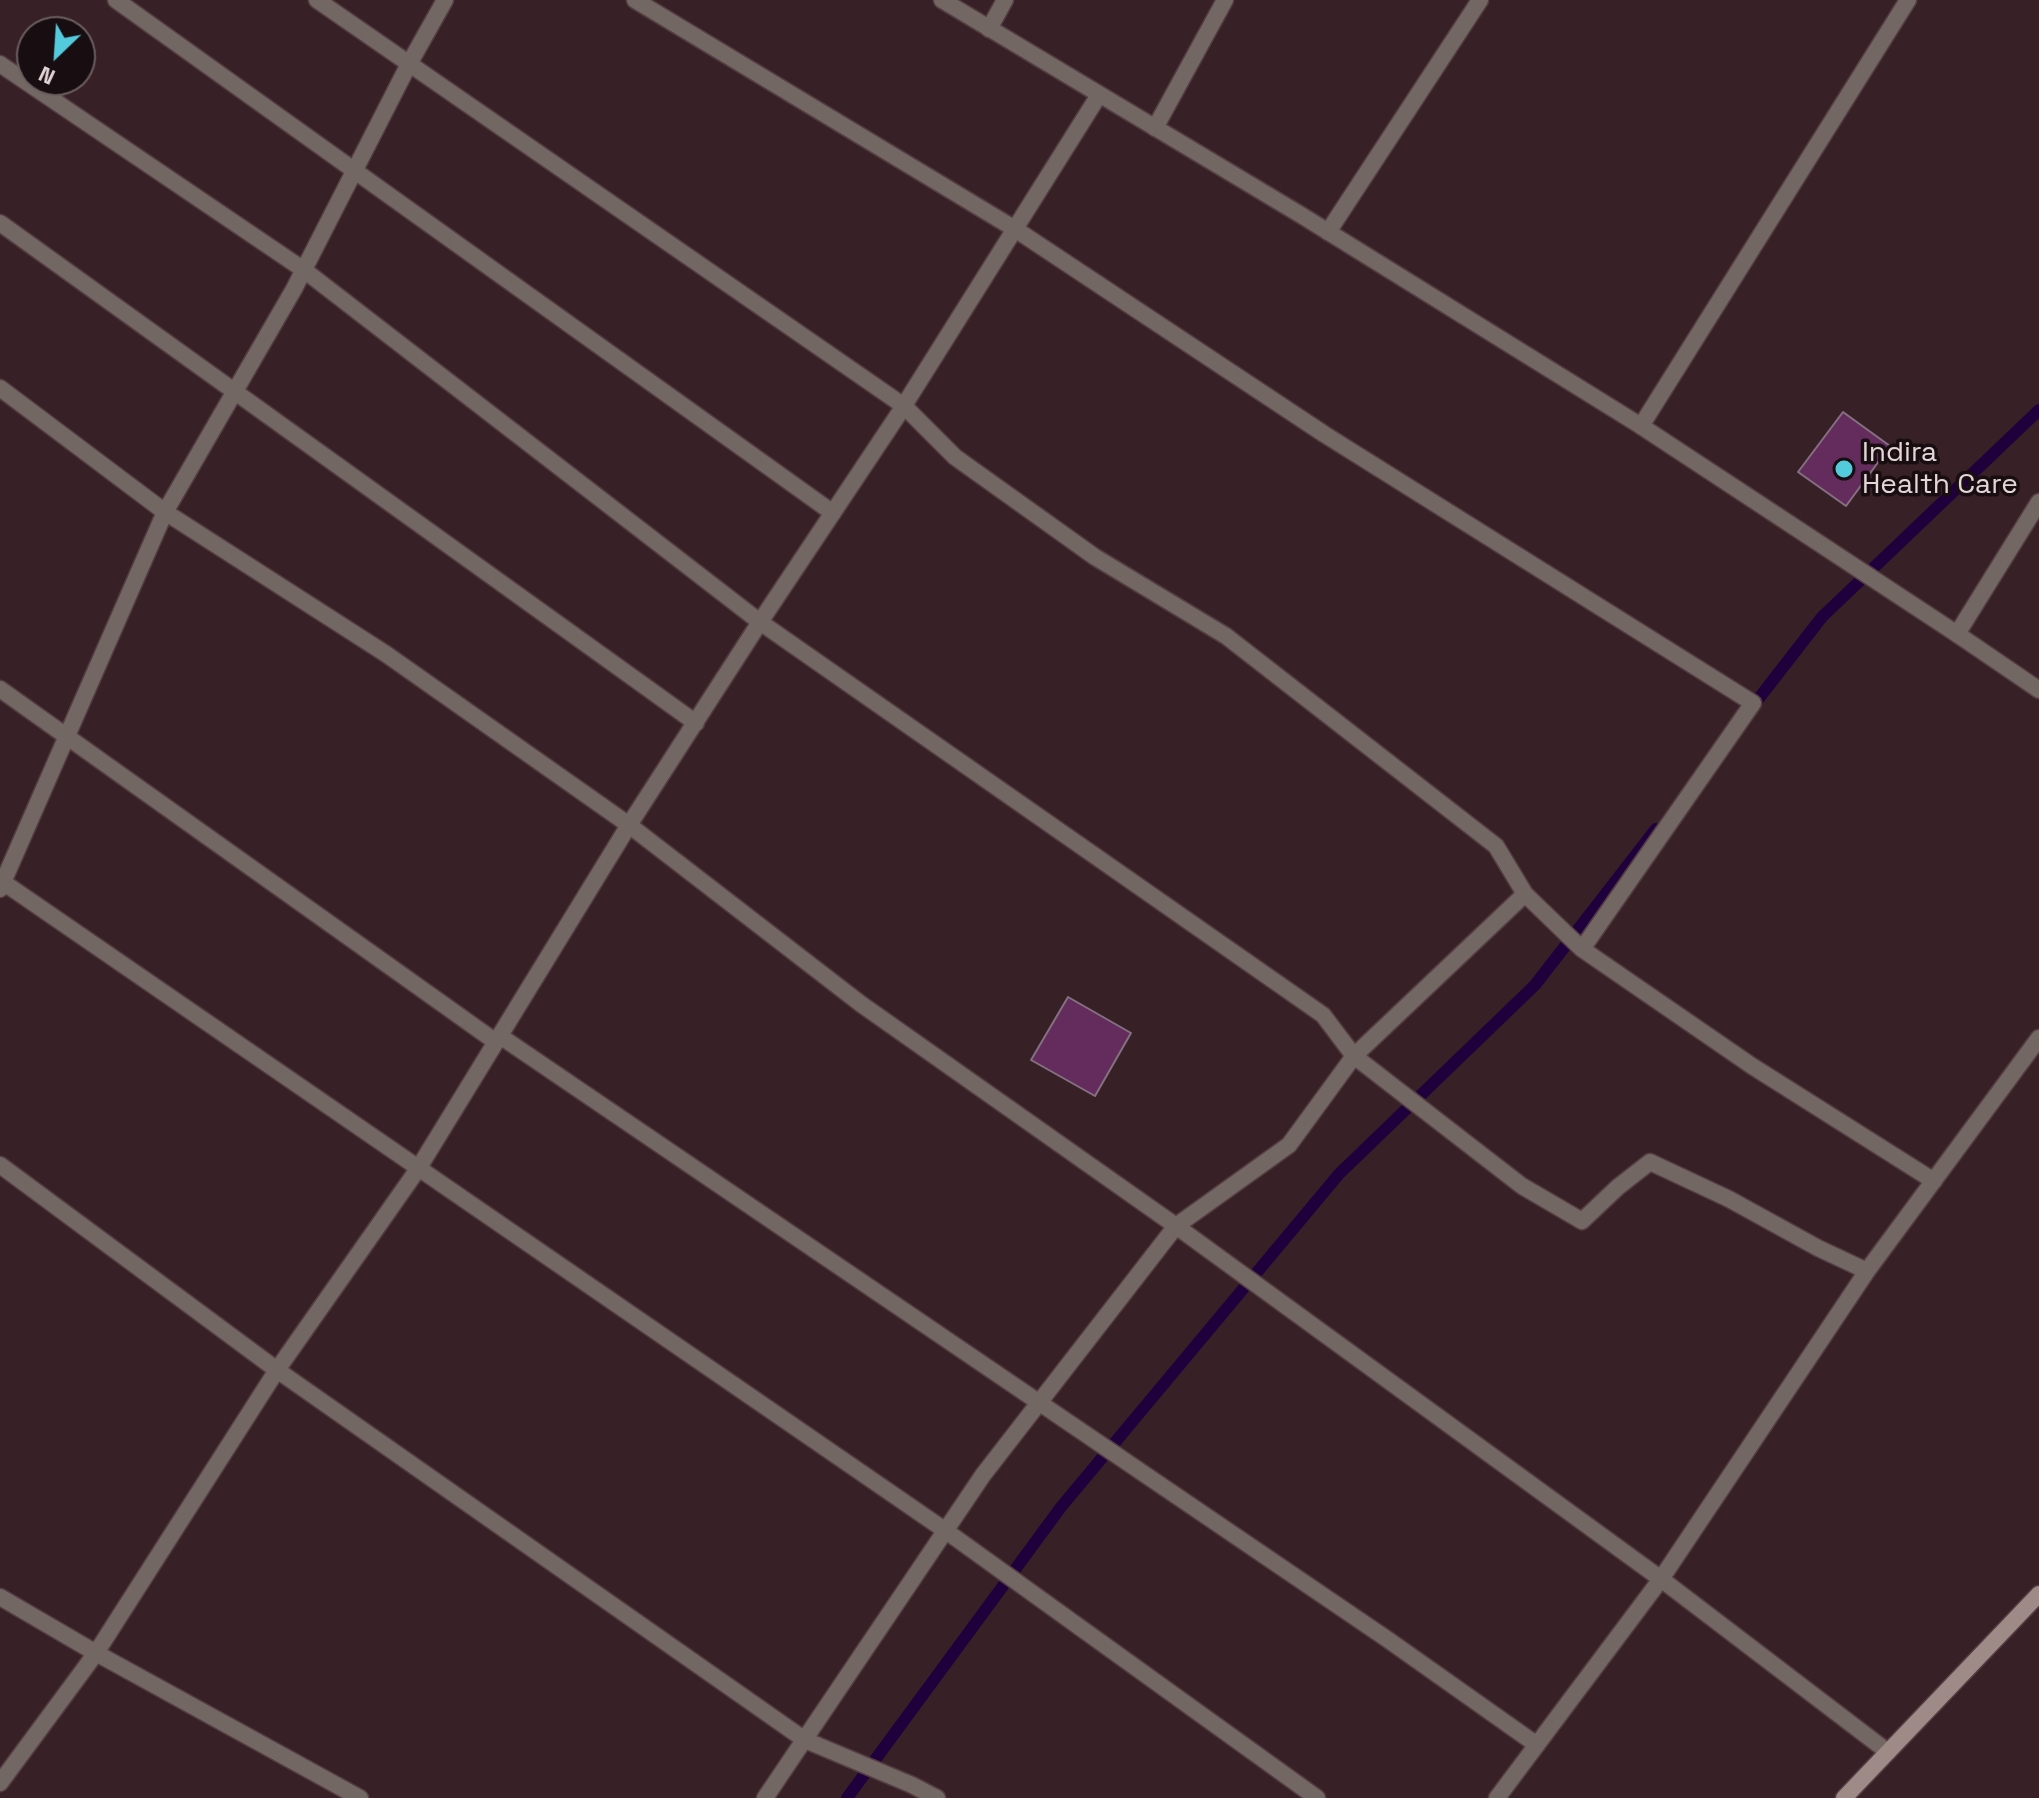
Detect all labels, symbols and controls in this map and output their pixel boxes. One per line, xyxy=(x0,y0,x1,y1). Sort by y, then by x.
north arrow xyxy=(16,16,96,96)
text: N xyxy=(34,60,59,92)
place label: Indira Health Care xyxy=(1862,436,2018,502)
marker: Indira Health Care xyxy=(1833,458,1855,480)

